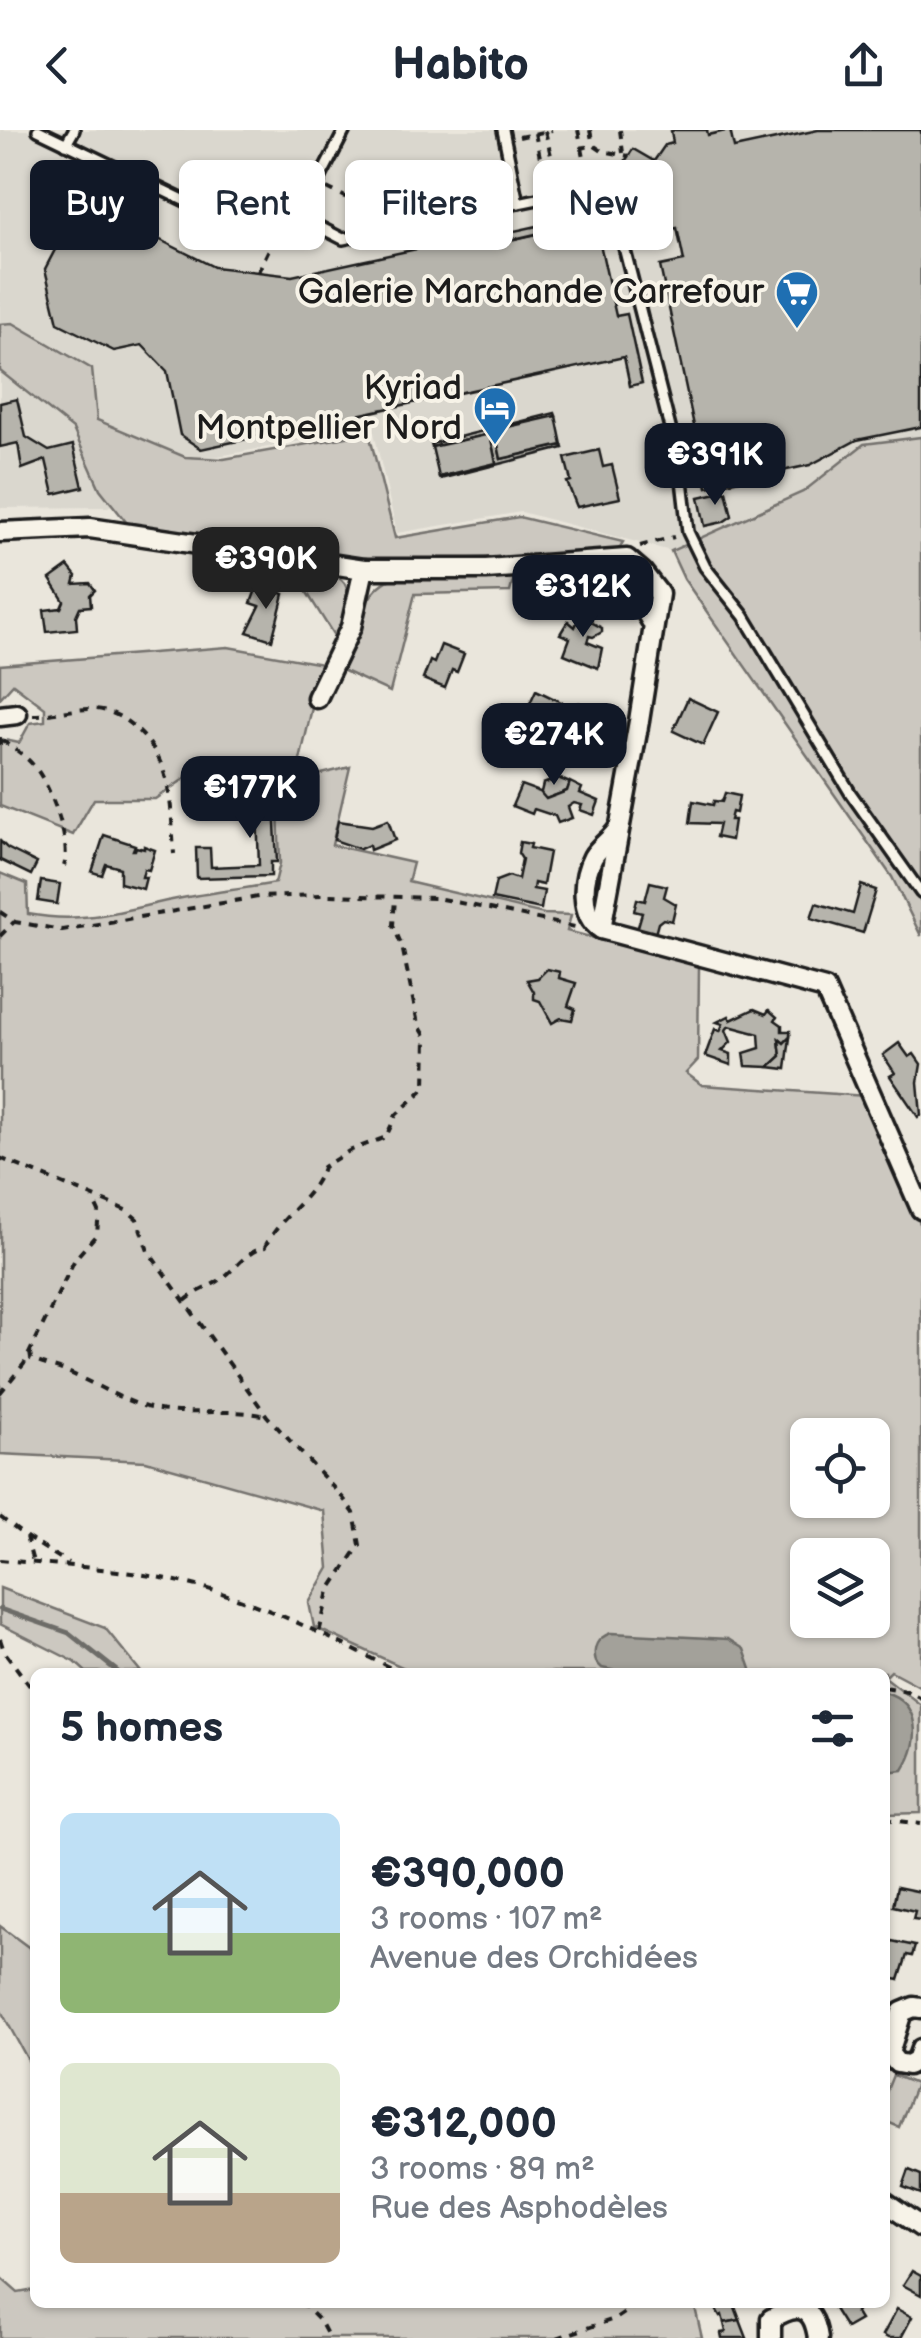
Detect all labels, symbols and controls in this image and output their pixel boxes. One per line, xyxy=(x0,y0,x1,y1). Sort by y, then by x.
icon: back xyxy=(30,38,85,93)
text: Habito xyxy=(392,38,529,93)
icon: share xyxy=(836,38,891,93)
chip: Buy xyxy=(30,160,159,250)
chip: Rent xyxy=(179,160,325,250)
chip: Filters xyxy=(345,160,513,250)
chip: New xyxy=(533,160,673,250)
supermarket icon: Galerie Marchande Carrefour xyxy=(774,269,820,330)
place label: Galerie Marchande Carrefour xyxy=(298,271,765,314)
place label: Kyriad Montpellier Nord xyxy=(196,367,462,450)
hotel icon: Kyriad Montpellier Nord xyxy=(472,385,518,446)
pin: €391K xyxy=(645,423,785,508)
text: €391K xyxy=(667,436,763,475)
pin: €390K xyxy=(196,527,336,612)
text: €390K xyxy=(214,540,318,579)
pin: €312K xyxy=(513,555,653,640)
text: €312K xyxy=(534,568,632,607)
pin: €274K xyxy=(484,703,624,788)
text: €274K xyxy=(504,716,604,755)
pin: €177K xyxy=(180,756,320,841)
text: €177K xyxy=(203,769,297,808)
map controls xyxy=(790,1418,890,1638)
button: locate xyxy=(790,1418,890,1518)
button: layers xyxy=(790,1538,890,1638)
icon: filters xyxy=(805,1701,860,1756)
text: 5 homes xyxy=(60,1703,223,1754)
text: €390,000 xyxy=(370,1849,565,1900)
icon: home xyxy=(140,1853,260,1973)
text: 3 rooms · 107 m² xyxy=(370,1900,603,1939)
text: Avenue des Orchidées xyxy=(370,1939,698,1978)
text: €312,000 xyxy=(370,2099,557,2150)
icon: home xyxy=(140,2103,260,2223)
text: 3 rooms · 89 m² xyxy=(370,2150,595,2189)
text: Rue des Asphodèles xyxy=(370,2189,668,2228)

